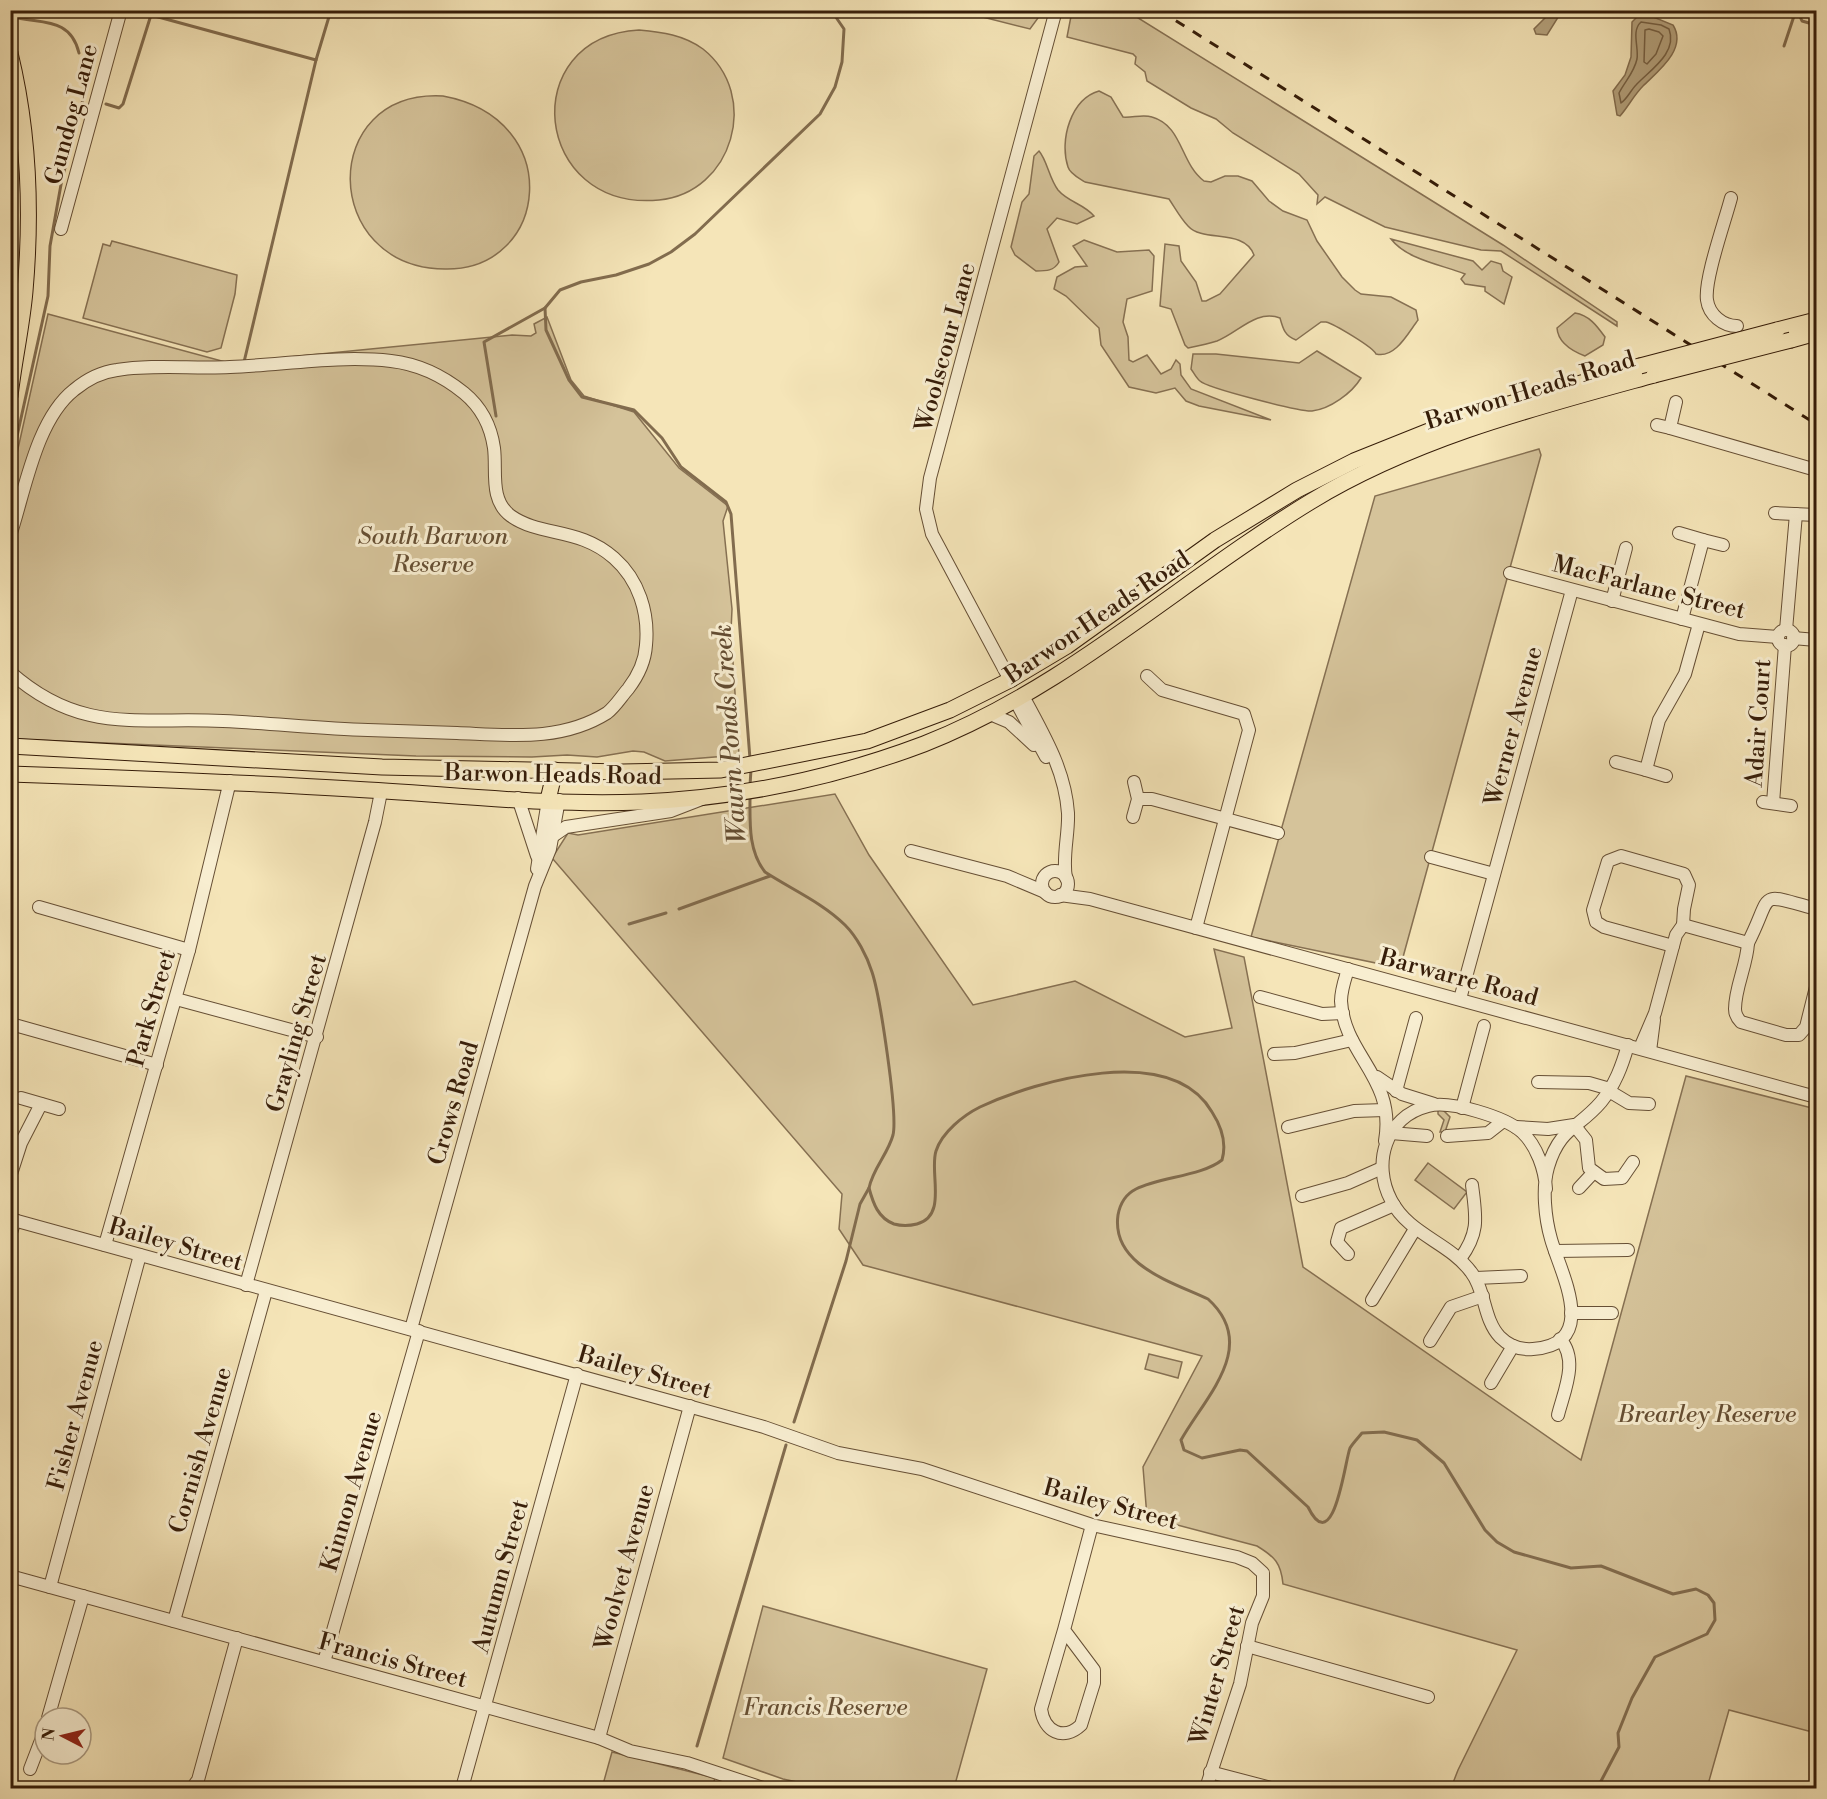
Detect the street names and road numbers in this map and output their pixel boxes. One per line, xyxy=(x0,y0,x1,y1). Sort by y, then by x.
street label: Gundog Lane xyxy=(39,41,105,188)
street label: Woolscour Lane xyxy=(909,259,983,436)
street label: Barwon Heads Road xyxy=(1421,345,1639,437)
street label: Barwon Heads Road xyxy=(998,544,1196,692)
street label: MacFarlane Street xyxy=(1549,550,1749,627)
street label: Werner Avenue xyxy=(1478,643,1550,810)
street label: Adair Court xyxy=(1739,658,1778,789)
street label: Barwon Heads Road xyxy=(443,758,662,792)
street label: Barwarre Road xyxy=(1375,942,1542,1014)
street label: Park Street xyxy=(121,946,183,1070)
street label: Grayling Street xyxy=(260,950,334,1116)
street label: Crows Road xyxy=(422,1037,486,1169)
street label: Bailey Street xyxy=(104,1211,247,1279)
street label: Fisher Avenue xyxy=(41,1337,110,1494)
street label: Bailey Street xyxy=(573,1339,716,1407)
street label: Cornish Avenue xyxy=(163,1364,239,1537)
street label: Kinnon Avenue xyxy=(315,1407,389,1575)
street label: Bailey Street xyxy=(1039,1472,1182,1537)
street label: Woolvet Avenue xyxy=(588,1481,662,1655)
street label: Autumn Street xyxy=(466,1496,536,1657)
street label: Winter Street xyxy=(1183,1601,1252,1750)
street label: Francis Street xyxy=(315,1627,471,1695)

